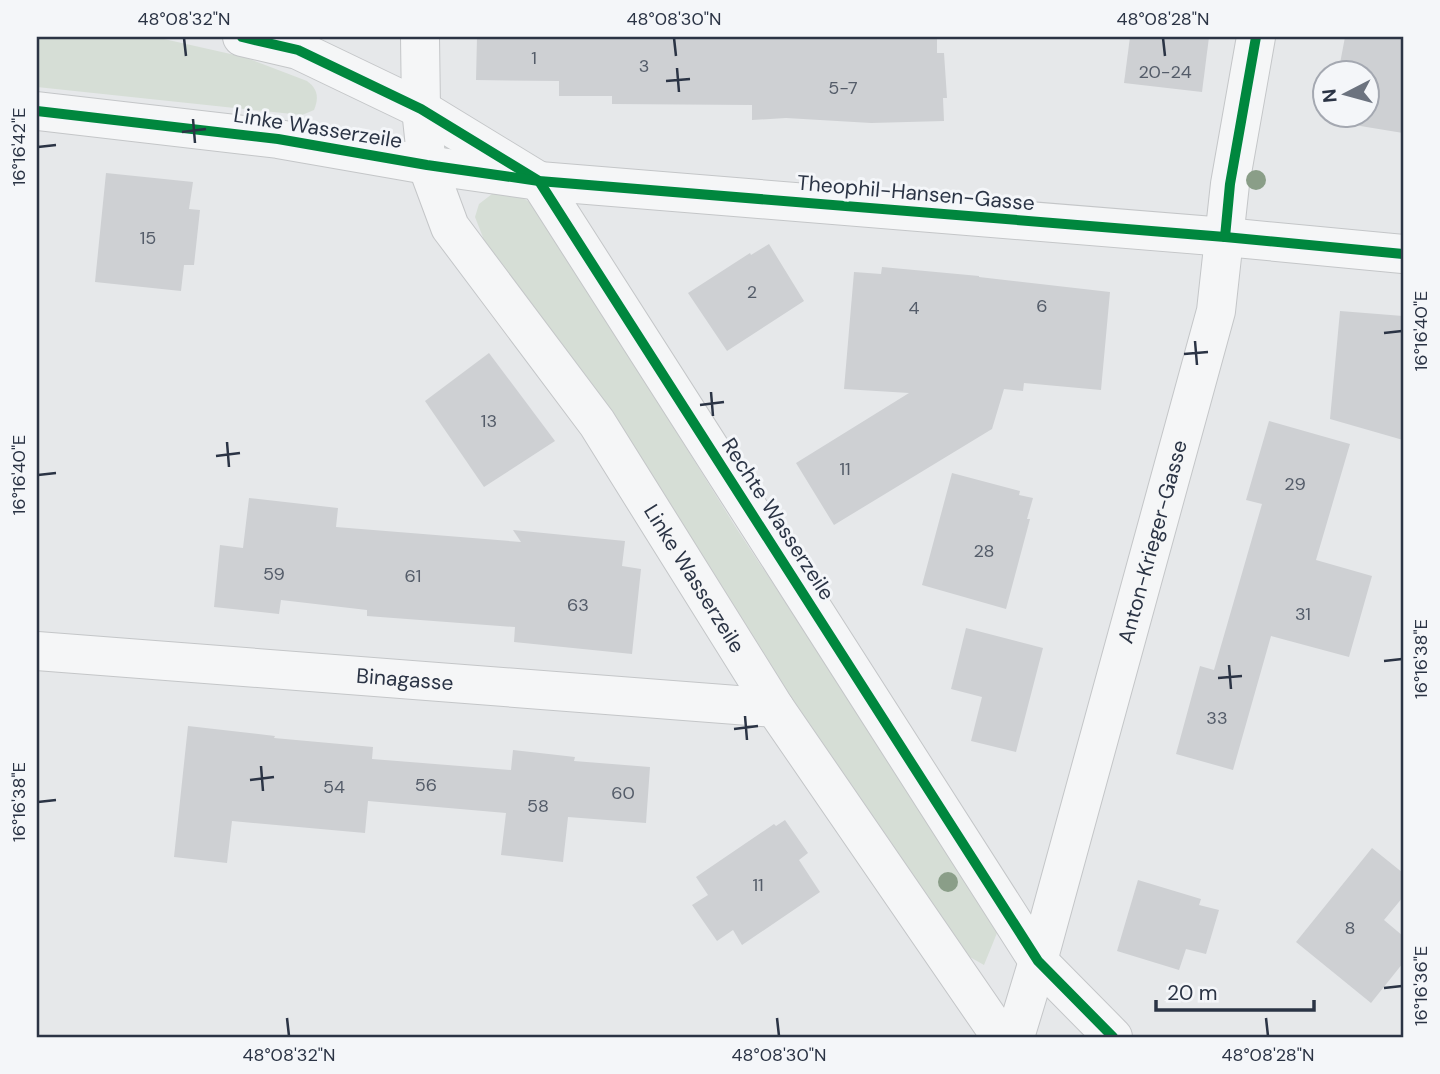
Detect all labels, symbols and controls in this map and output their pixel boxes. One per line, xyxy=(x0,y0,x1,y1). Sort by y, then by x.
text: 48°08'32"N xyxy=(138,7,230,31)
text: 48°08'30"N xyxy=(627,7,721,31)
text: 48°08'28"N xyxy=(1117,7,1209,31)
house number: 1 xyxy=(531,46,537,70)
house number: 3 xyxy=(639,54,649,78)
house number: 20-24 xyxy=(1138,60,1192,84)
north arrow xyxy=(1310,60,1380,130)
house number: 5-7 xyxy=(828,76,858,100)
text: N xyxy=(1316,88,1343,104)
street label: Linke Wasserzeile xyxy=(232,101,404,155)
text: 16°16'42"E xyxy=(7,108,31,186)
street label: Theophil-Hansen-Gasse xyxy=(796,169,1036,217)
house number: 15 xyxy=(140,226,156,250)
house number: 2 xyxy=(747,280,757,304)
text: 16°16'40"E xyxy=(1409,291,1433,371)
house number: 6 xyxy=(1036,294,1048,318)
house number: 4 xyxy=(909,296,920,320)
house number: 13 xyxy=(481,409,497,433)
street label: Rechte Wasserzeile xyxy=(715,433,841,606)
text: 16°16'40"E xyxy=(7,435,31,515)
street label: Anton-Krieger-Gasse xyxy=(1112,437,1194,647)
house number: 11 xyxy=(839,457,851,481)
house number: 29 xyxy=(1284,472,1306,496)
street label: Linke Wasserzeile xyxy=(637,499,751,658)
house number: 28 xyxy=(973,539,995,563)
house number: 59 xyxy=(263,562,285,586)
house number: 61 xyxy=(405,564,421,588)
house number: 63 xyxy=(567,593,589,617)
house number: 31 xyxy=(1295,602,1311,626)
text: 16°16'38"E xyxy=(1409,619,1433,699)
street label: Binagasse xyxy=(355,662,455,697)
house number: 33 xyxy=(1206,706,1228,730)
text: 16°16'38"E xyxy=(7,762,31,842)
house number: 56 xyxy=(415,773,437,797)
house number: 54 xyxy=(323,775,345,799)
house number: 60 xyxy=(611,781,635,805)
house number: 58 xyxy=(527,794,549,818)
house number: 11 xyxy=(752,873,764,897)
house number: 8 xyxy=(1345,916,1355,940)
text: 16°16'36"E xyxy=(1409,946,1433,1026)
scale bar xyxy=(1156,969,1314,1013)
text: 20 m xyxy=(1167,979,1218,1007)
text: 48°08'32"N xyxy=(243,1043,335,1067)
text: 48°08'30"N xyxy=(732,1043,826,1067)
text: 48°08'28"N xyxy=(1222,1043,1314,1067)

